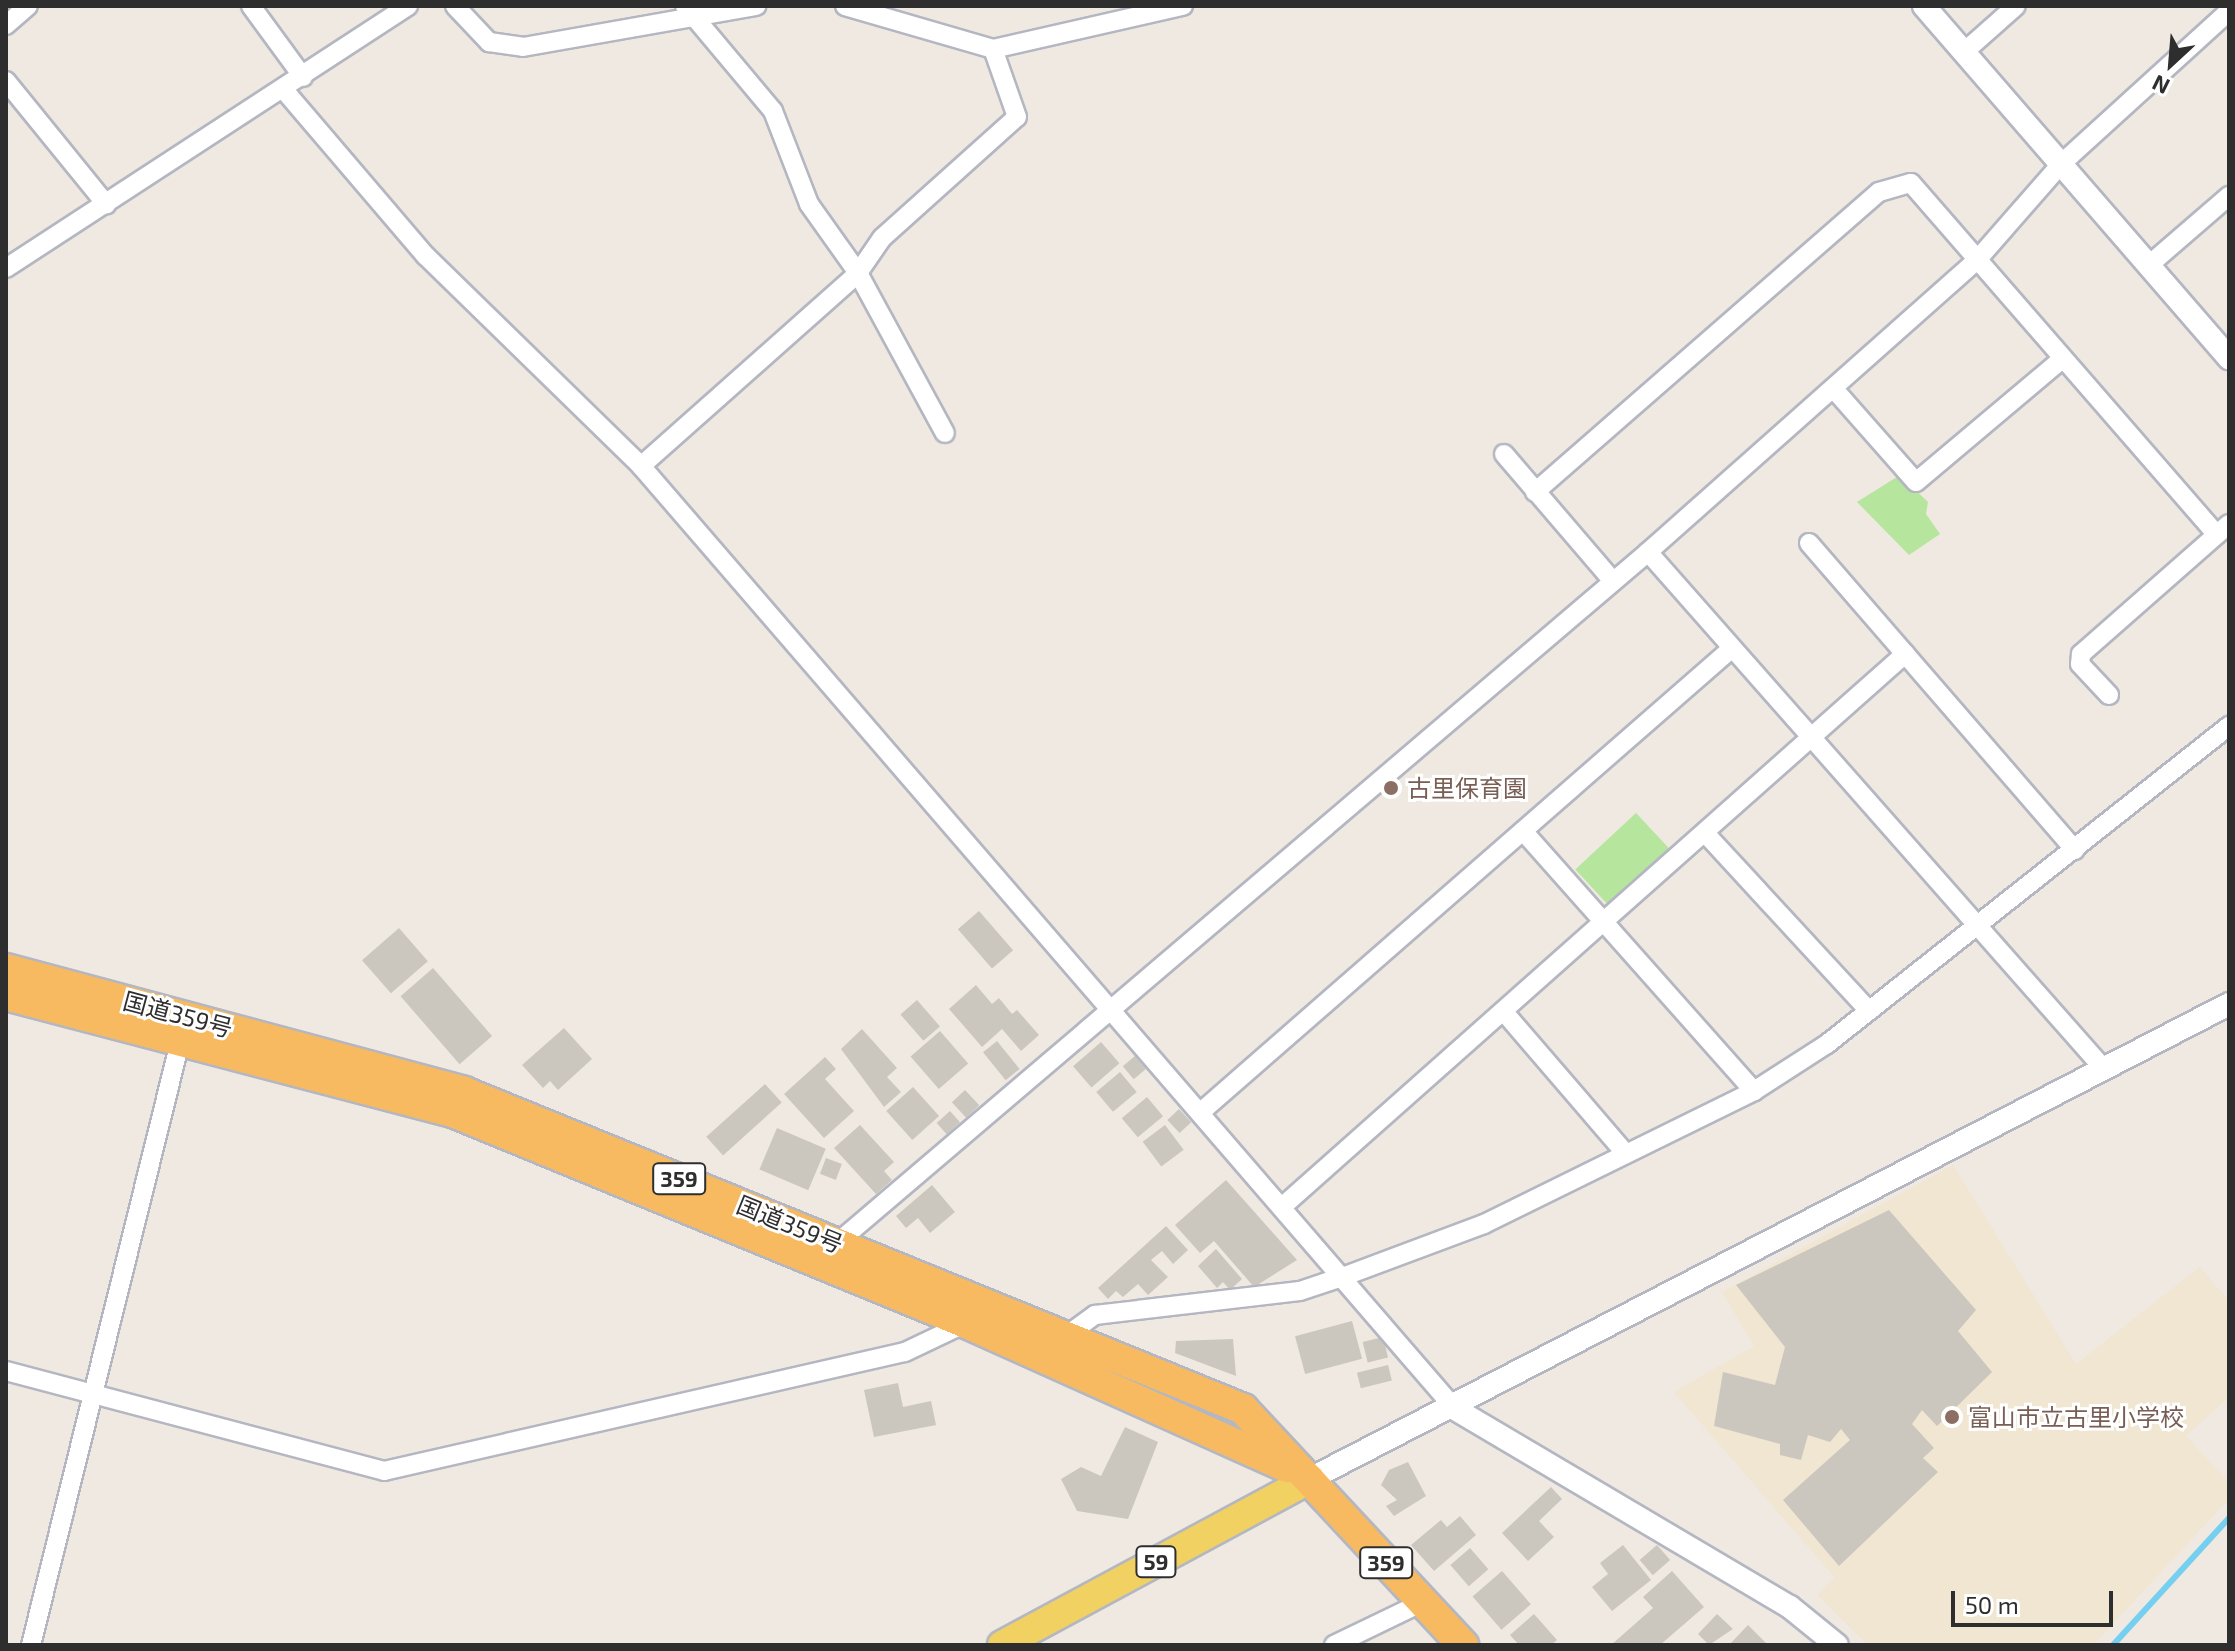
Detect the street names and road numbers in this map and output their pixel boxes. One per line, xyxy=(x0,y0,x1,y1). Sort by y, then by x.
street label: 国道359号 xyxy=(120,986,236,1042)
road number: 359 xyxy=(651,1161,707,1197)
street label: 国道359号 xyxy=(733,1190,847,1258)
road number: 59 xyxy=(1134,1544,1178,1580)
road number: 359 xyxy=(1358,1545,1414,1581)

